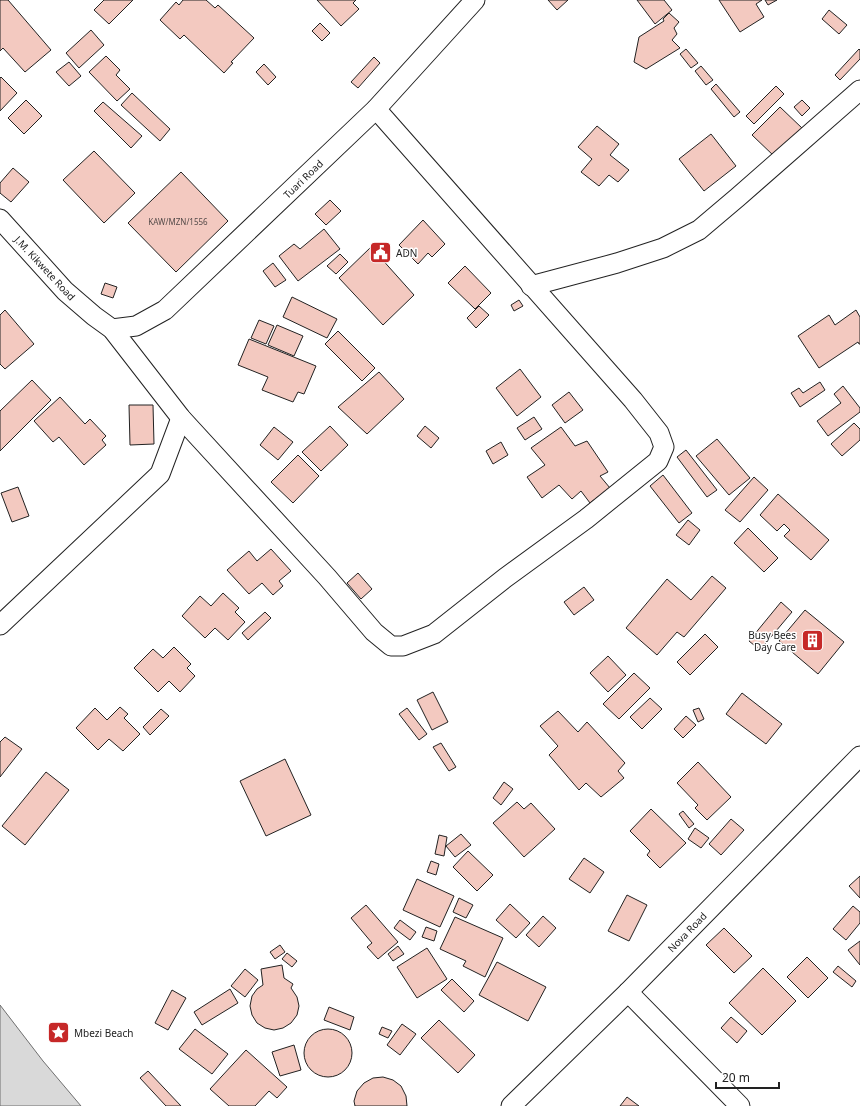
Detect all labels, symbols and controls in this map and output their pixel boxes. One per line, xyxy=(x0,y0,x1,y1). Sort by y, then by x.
street label: Tuari Road xyxy=(280,157,326,201)
house number: KAW/MZN/1556 xyxy=(148,216,208,227)
street label: J.M. Kikwete Road xyxy=(11,232,79,303)
public building icon: ADN xyxy=(368,240,394,266)
place label: ADN xyxy=(396,246,417,260)
place label: Busy Bees Day Care xyxy=(748,628,796,654)
building icon: Busy Bees Day Care xyxy=(799,628,825,654)
street label: Nova Road xyxy=(664,909,710,955)
place icon: Mbezi Beach xyxy=(46,1020,72,1046)
place label: Mbezi Beach xyxy=(74,1026,133,1040)
scale bar xyxy=(716,1064,779,1090)
text: 20 m xyxy=(722,1069,750,1086)

